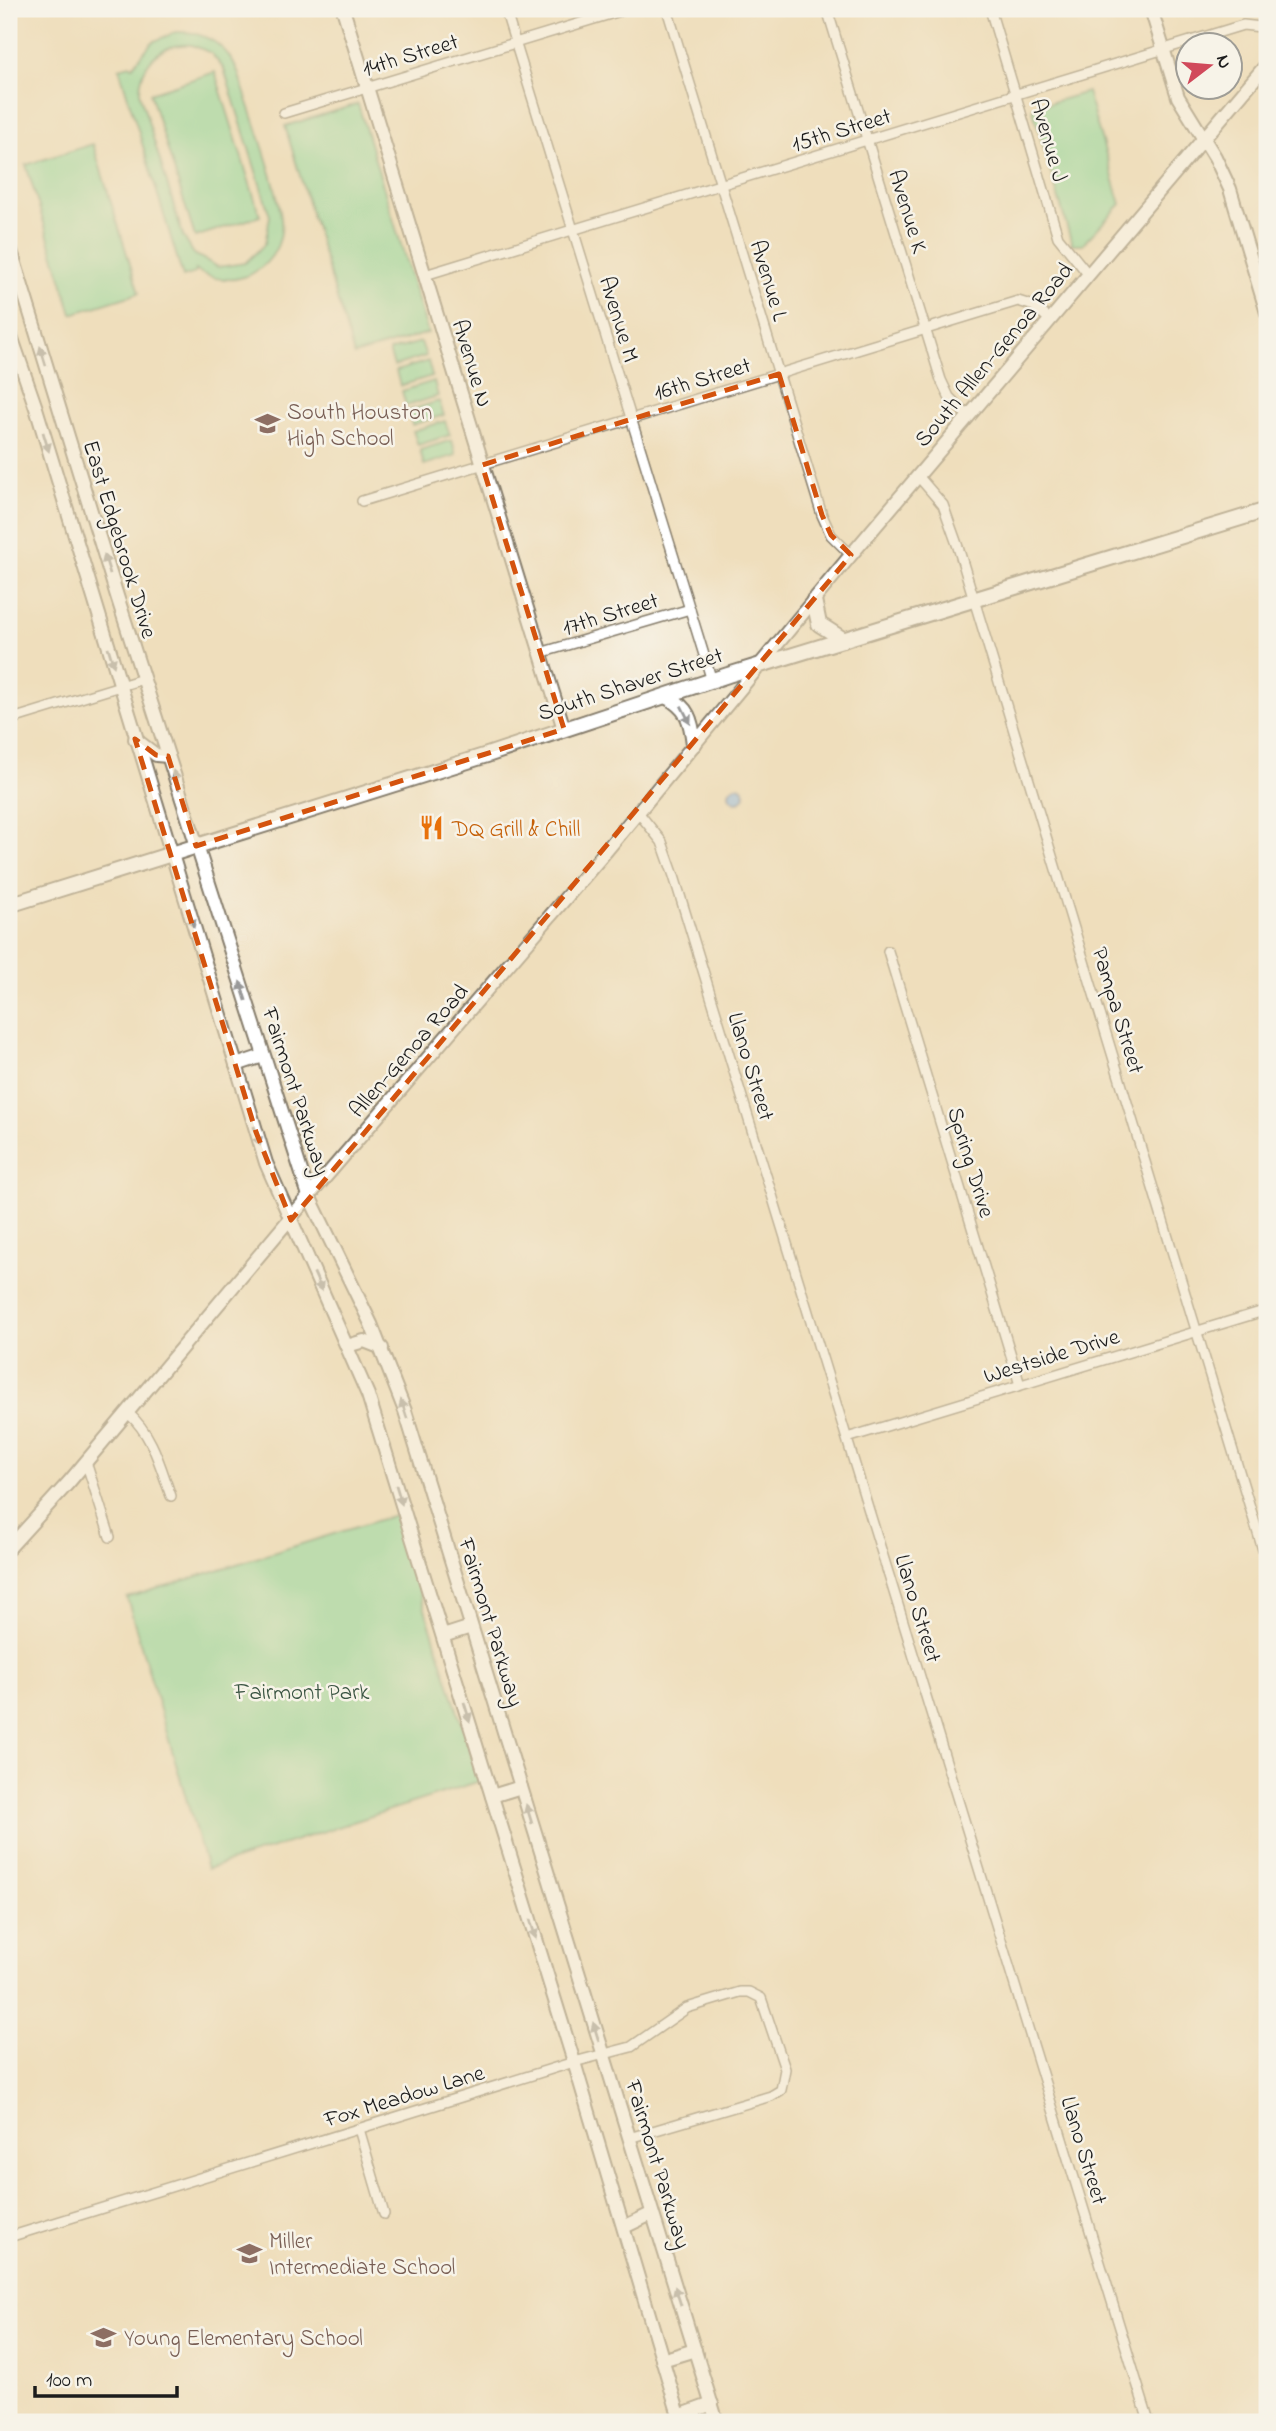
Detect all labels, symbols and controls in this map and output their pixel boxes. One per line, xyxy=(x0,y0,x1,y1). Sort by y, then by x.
street label: 14th Street xyxy=(358,26,463,87)
north arrow xyxy=(1174,32,1244,102)
text: N xyxy=(1208,52,1238,72)
street label: Avenue J xyxy=(1020,95,1075,186)
street label: 15th Street xyxy=(788,101,896,162)
street label: Avenue K xyxy=(878,166,935,258)
street label: Avenue L xyxy=(740,236,796,326)
street label: South Allen-Genoa Road xyxy=(908,256,1082,455)
street label: Avenue M xyxy=(589,273,646,367)
street label: Avenue N xyxy=(442,316,500,412)
one-way arrow xyxy=(37,345,47,366)
street label: 16th Street xyxy=(650,350,756,411)
place label: South Houston High School xyxy=(287,397,432,457)
school or university icon: South Houston High School xyxy=(253,410,281,438)
one-way arrow xyxy=(41,431,51,452)
street label: East Edgebrook Drive xyxy=(72,437,165,644)
one-way arrow xyxy=(101,553,111,574)
street label: 17th Street xyxy=(558,585,663,646)
street label: South Shaver Street xyxy=(534,640,728,731)
one-way arrow xyxy=(106,647,116,668)
one-way arrow xyxy=(680,706,692,726)
one-way arrow xyxy=(170,770,180,791)
restaurant icon: DQ Grill & Chill xyxy=(418,814,446,842)
place label: DQ Grill & Chill xyxy=(451,814,580,847)
one-way arrow xyxy=(186,908,197,929)
street label: Pampa Street xyxy=(1082,943,1152,1078)
street label: Allen-Genoa Road xyxy=(342,977,478,1126)
one-way arrow xyxy=(237,980,247,1001)
street label: Fairmont Parkway xyxy=(250,1002,337,1181)
street label: Llano Street xyxy=(717,1008,782,1125)
street label: Spring Drive xyxy=(936,1103,1002,1223)
one-way arrow xyxy=(253,1126,263,1147)
one-way arrow xyxy=(312,1272,324,1292)
street label: Westside Drive xyxy=(980,1321,1124,1394)
one-way arrow xyxy=(398,1399,409,1420)
one-way arrow xyxy=(394,1484,404,1505)
street label: Fairmont Parkway xyxy=(446,1533,531,1712)
street label: Llano Street xyxy=(884,1550,949,1667)
park label: Fairmont Park xyxy=(234,1677,370,1710)
one-way arrow xyxy=(462,1701,472,1722)
one-way arrow xyxy=(523,1803,534,1824)
one-way arrow xyxy=(529,1919,539,1940)
one-way arrow xyxy=(590,2021,601,2042)
street label: Fox Meadow Lane xyxy=(320,2057,490,2138)
street label: Fairmont Parkway xyxy=(613,2075,698,2254)
street label: Llano Street xyxy=(1050,2092,1115,2209)
place label: Miller Intermediate School xyxy=(269,2226,455,2285)
school or university icon: Miller Intermediate School xyxy=(235,2239,263,2267)
one-way arrow xyxy=(672,2285,683,2306)
school or university icon: Young Elementary School xyxy=(90,2323,118,2351)
place label: Young Elementary School xyxy=(124,2323,363,2358)
scale bar xyxy=(35,2354,177,2398)
text: 100 m xyxy=(46,2366,92,2396)

